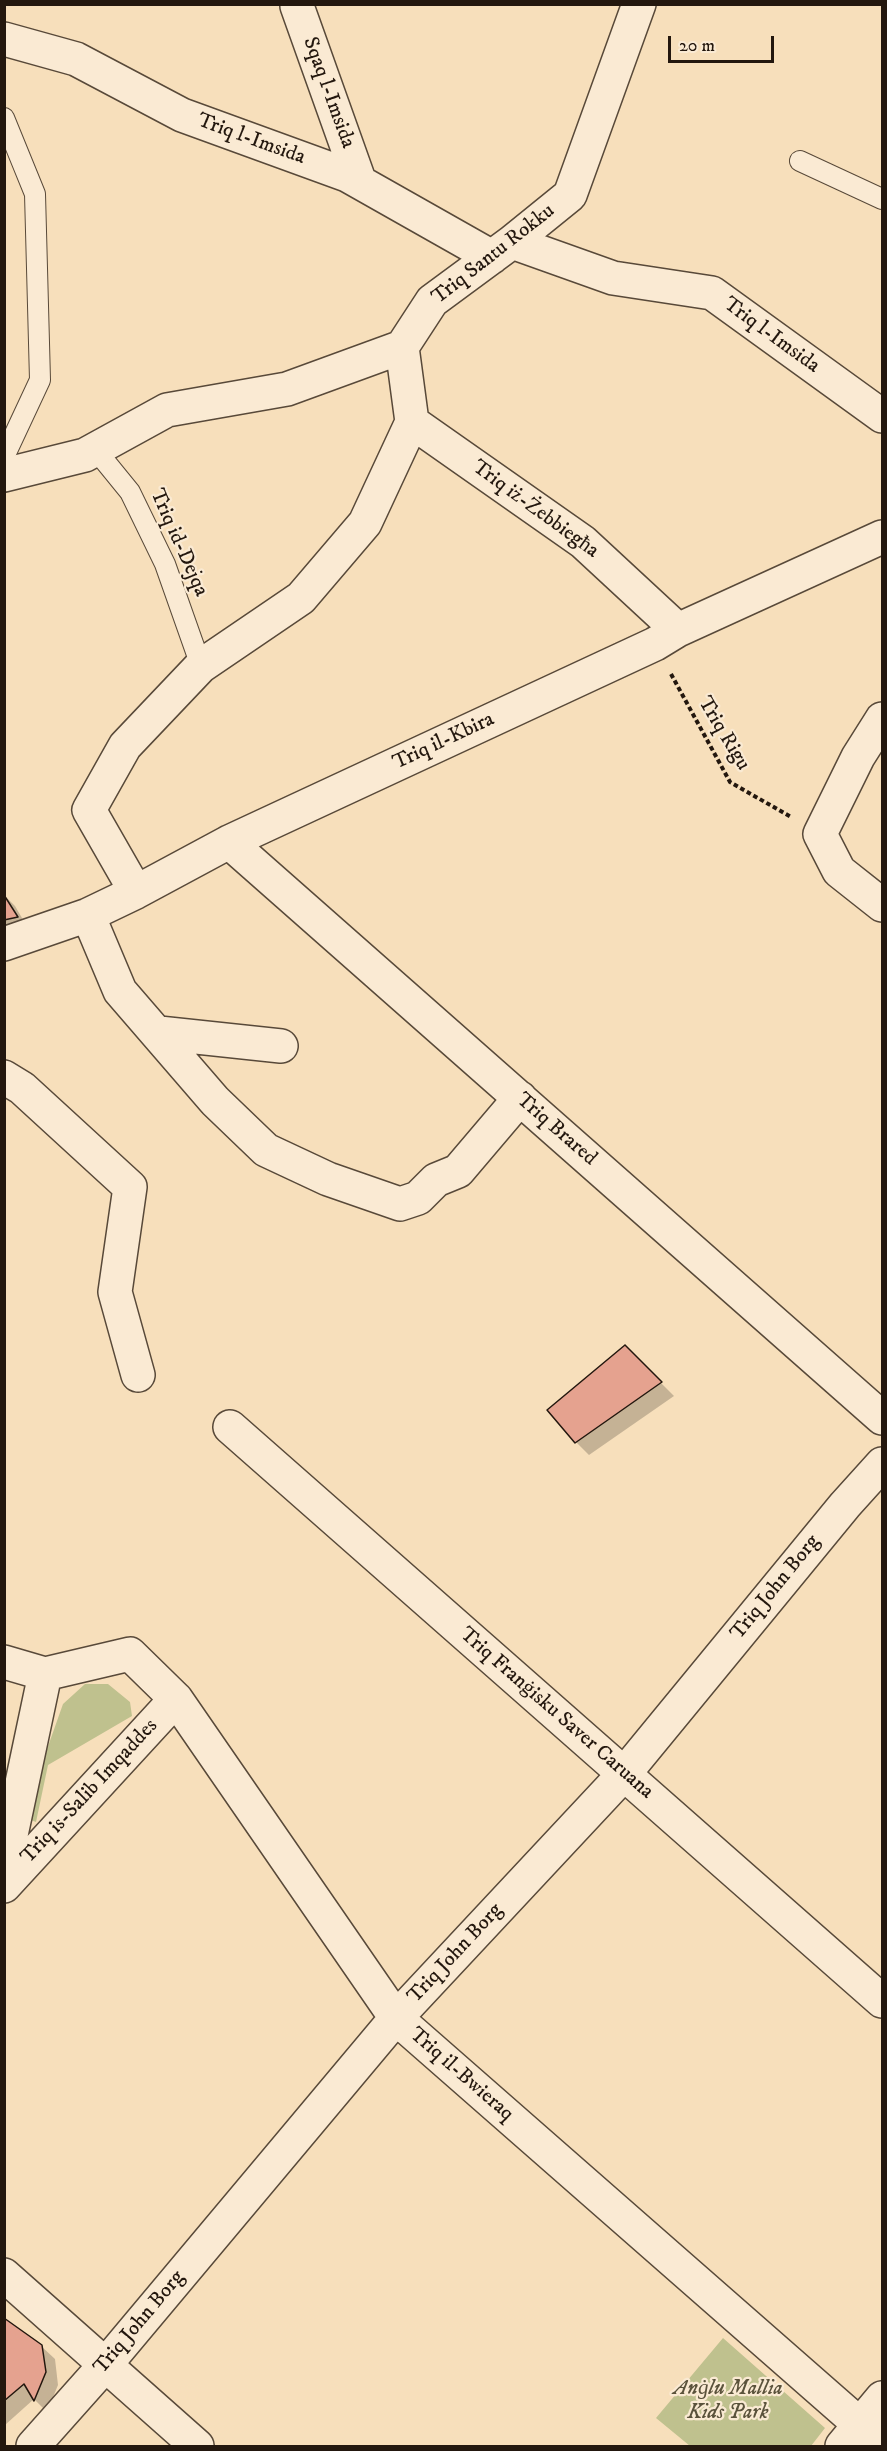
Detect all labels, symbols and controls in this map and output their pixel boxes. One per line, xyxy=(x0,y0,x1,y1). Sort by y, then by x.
scale bar xyxy=(671,24,778,62)
street label: Sqaq l-Imsida xyxy=(296,34,360,152)
text: 20 m xyxy=(679,35,715,57)
street label: Triq l-Imsida xyxy=(194,109,308,171)
street label: Triq Santu Rokku xyxy=(428,199,560,311)
street label: Triq l-Imsida xyxy=(718,293,824,379)
street label: Triq iż-Żebbiegħa xyxy=(467,456,603,564)
street label: Triq id-Dejqa xyxy=(143,485,213,601)
street label: Triq Rigu xyxy=(691,693,755,775)
street label: Triq il-Kbira xyxy=(389,708,499,776)
street label: Triq Brared xyxy=(510,1088,602,1172)
street label: Triq John Borg xyxy=(726,1530,826,1646)
street label: Triq Franġisku Saver Caruana xyxy=(454,1623,658,1805)
street label: Triq is-Salib Imqaddes xyxy=(16,1714,164,1870)
street label: Triq John Borg xyxy=(403,1899,509,2009)
street label: Triq il-Bwieraq xyxy=(404,2023,518,2127)
street label: Triq John Borg xyxy=(89,2266,191,2380)
park label: Anġlu Mallia Kids Park xyxy=(673,2377,783,2427)

